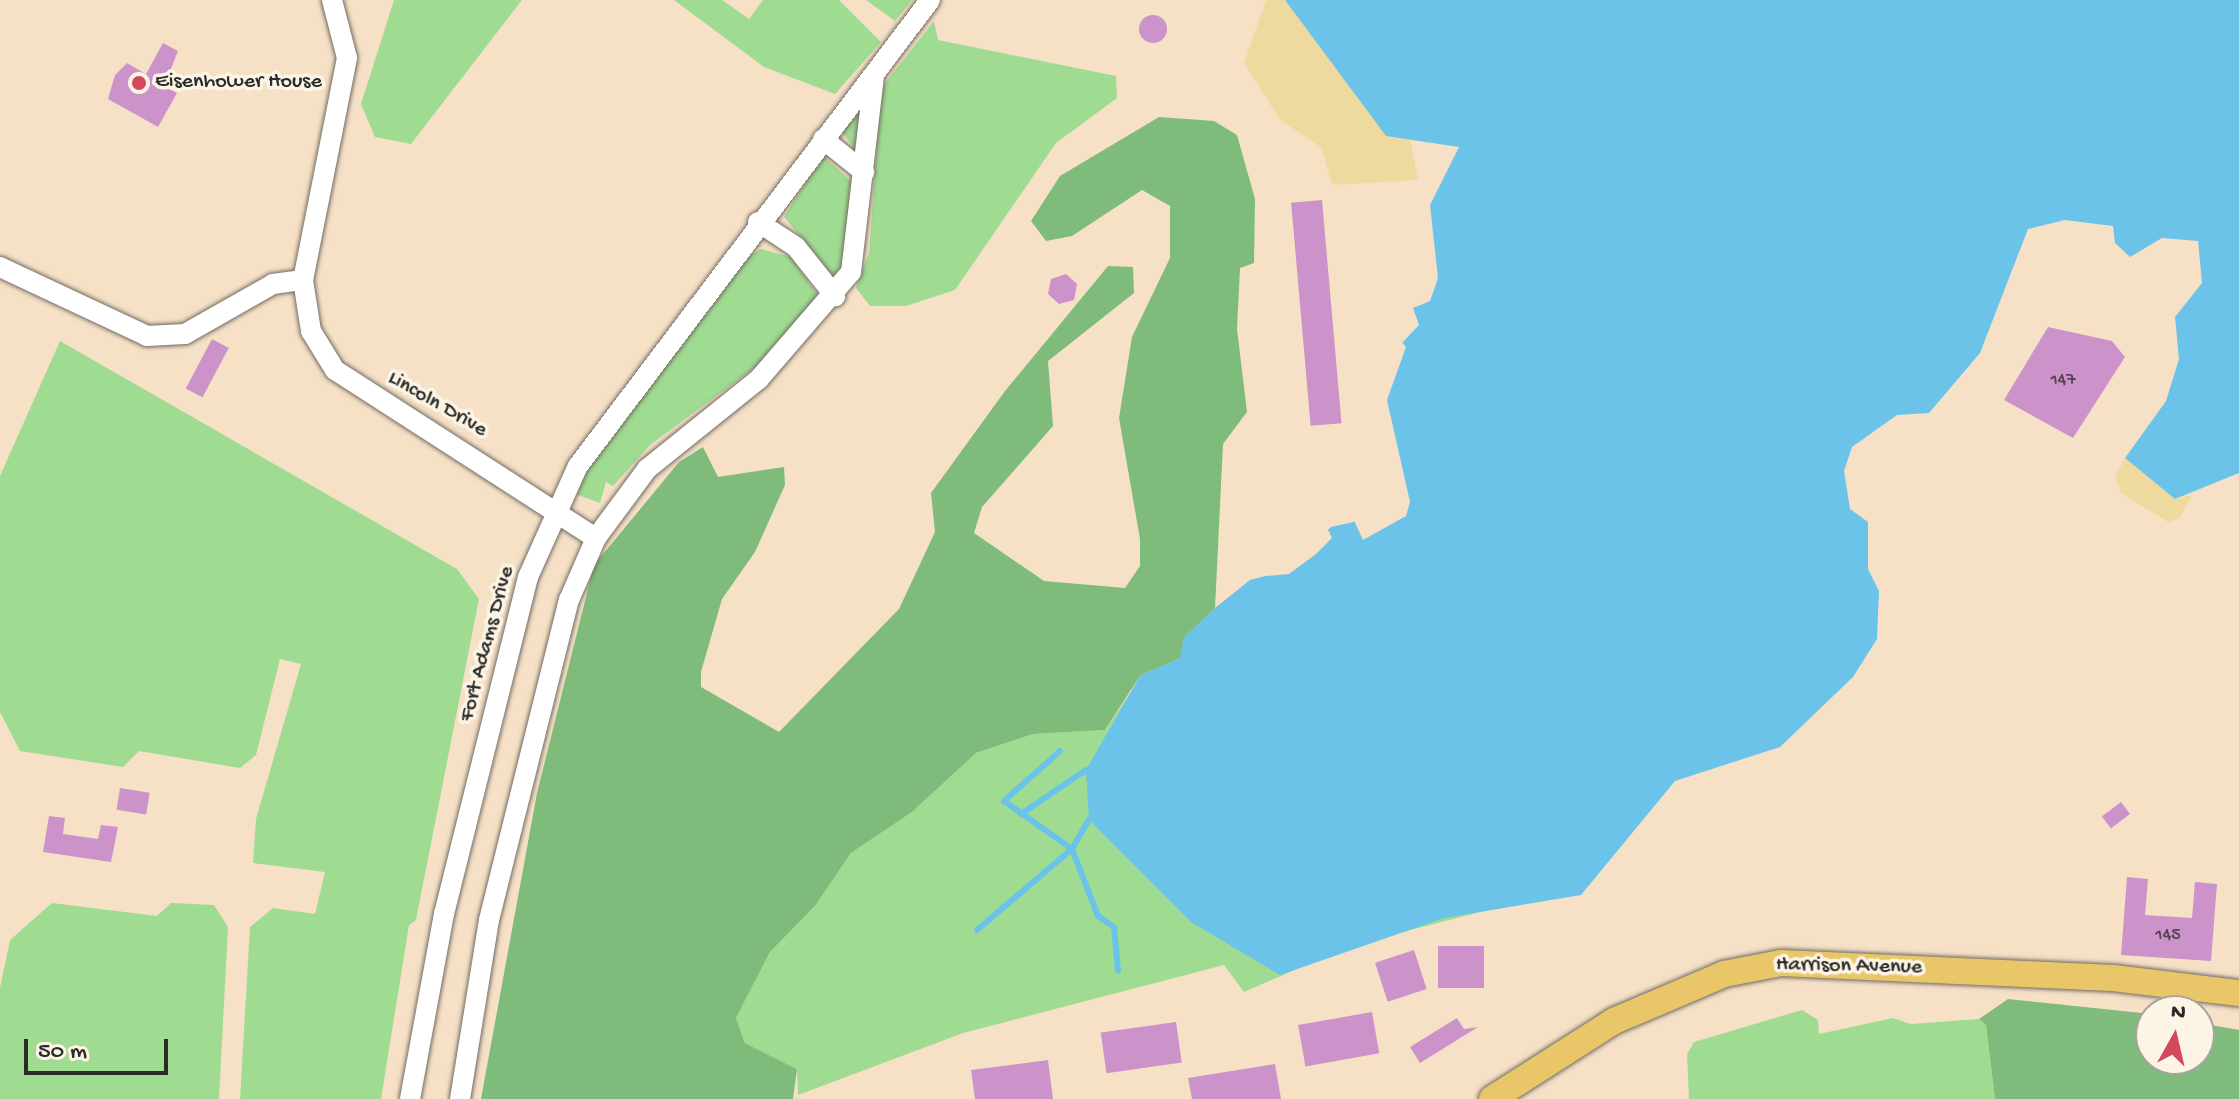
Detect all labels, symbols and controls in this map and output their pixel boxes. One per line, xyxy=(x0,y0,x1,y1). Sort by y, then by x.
place label: Eisenhower House xyxy=(155,70,322,96)
marker: Eisenhower House xyxy=(130,74,148,92)
street label: Lincoln Drive xyxy=(382,366,492,444)
house number: 147 xyxy=(2050,370,2076,392)
street label: Fort Adams Drive xyxy=(455,563,521,725)
house number: 145 xyxy=(2155,925,2181,947)
street label: Harrison Avenue xyxy=(1776,953,1922,981)
north arrow xyxy=(2135,995,2215,1075)
text: N xyxy=(2169,999,2187,1027)
scale bar xyxy=(28,1023,172,1073)
text: 50 m xyxy=(38,1038,87,1067)

